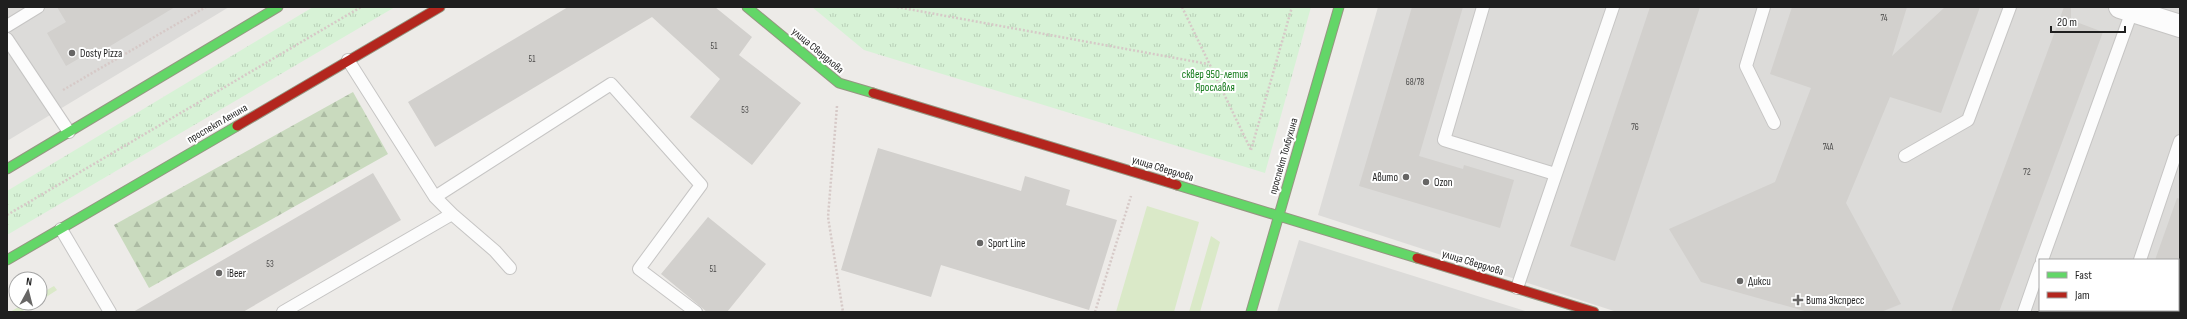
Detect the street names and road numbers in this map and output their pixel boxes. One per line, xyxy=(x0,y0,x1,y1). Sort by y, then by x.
street label: улица Свердлова xyxy=(789,25,846,76)
street label: проспект Ленина xyxy=(185,101,250,146)
street label: проспект Толбухина xyxy=(1266,117,1301,196)
street label: улица Свердлова xyxy=(1130,153,1195,184)
street label: улица Свердлова xyxy=(1440,247,1505,278)

